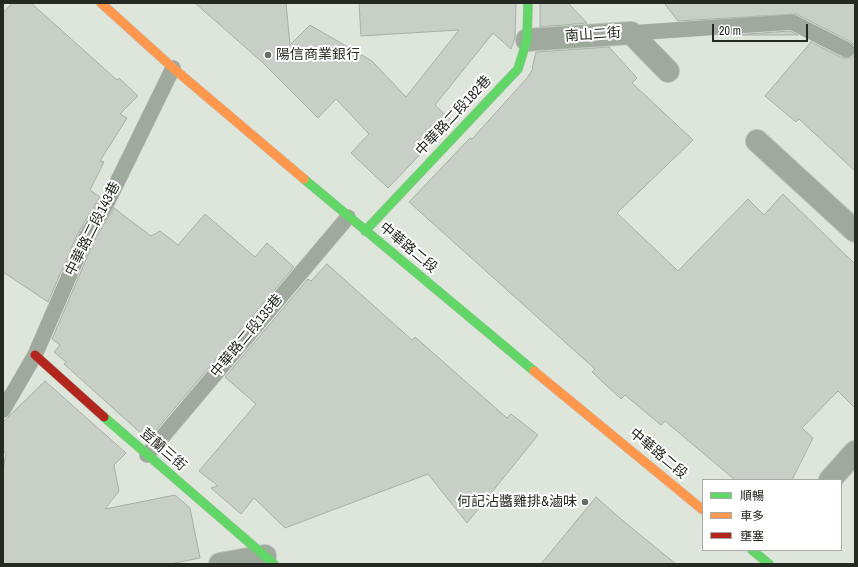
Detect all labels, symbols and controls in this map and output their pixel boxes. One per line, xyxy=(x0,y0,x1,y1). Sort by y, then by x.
scale bar xyxy=(714,16,810,42)
text: 20 m xyxy=(719,23,741,39)
street label: 南山二街 xyxy=(564,25,622,45)
place label: 陽信商業銀行 xyxy=(276,47,360,63)
marker: 陽信商業銀行 xyxy=(263,50,273,60)
street label: 中華路二段182巷 xyxy=(413,73,495,159)
street label: 中華路二段143巷 xyxy=(62,179,124,279)
street label: 中華路二段 xyxy=(376,219,440,277)
street label: 中華路二段135巷 xyxy=(207,291,287,381)
street label: 荳蘭三街 xyxy=(136,425,190,475)
street label: 中華路二段 xyxy=(626,425,690,483)
legend xyxy=(702,479,842,551)
text: 順暢 xyxy=(740,488,764,504)
place label: 何記沾醬雞排&滷味 xyxy=(457,494,577,510)
marker: 何記沾醬雞排&滷味 xyxy=(580,497,590,507)
text: 車多 xyxy=(740,508,764,524)
text: 壅塞 xyxy=(740,528,764,544)

